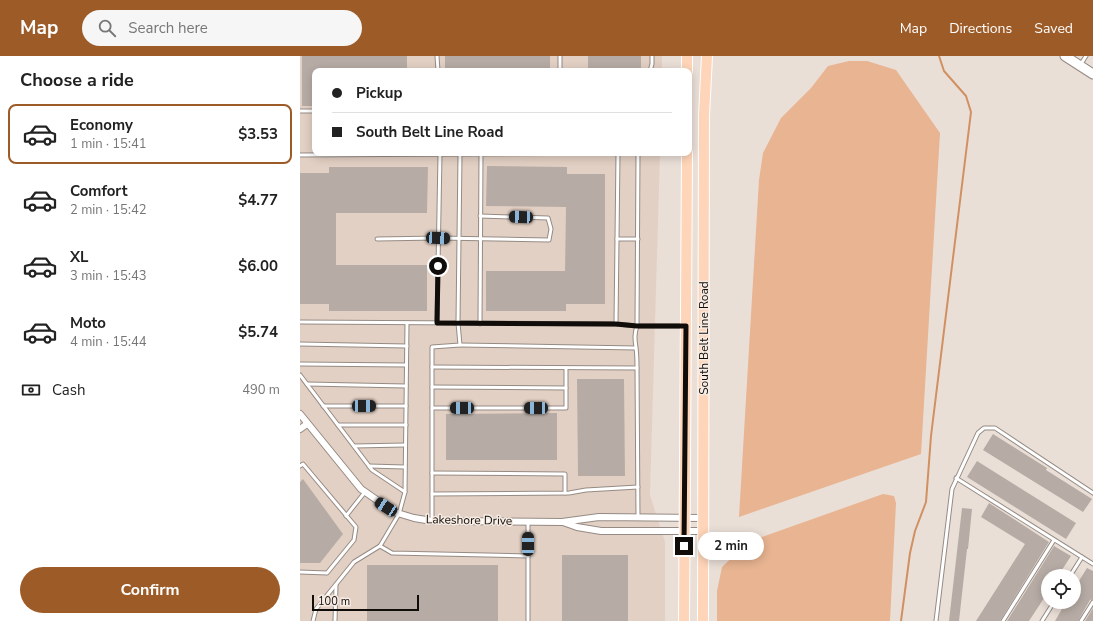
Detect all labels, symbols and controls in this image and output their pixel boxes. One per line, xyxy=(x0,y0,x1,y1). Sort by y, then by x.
search box xyxy=(82,10,362,46)
text: Map xyxy=(20,15,58,41)
icon: search xyxy=(96,17,118,39)
text: Search here xyxy=(128,18,208,38)
text: Map xyxy=(900,19,927,38)
text: Directions xyxy=(949,19,1012,38)
text: Saved xyxy=(1034,19,1073,38)
text: Choose a ride xyxy=(20,68,134,92)
text: Pickup xyxy=(356,83,402,103)
text: Economy xyxy=(70,115,133,135)
icon: car xyxy=(22,116,58,152)
text: South Belt Line Road xyxy=(356,122,503,142)
text: $3.53 xyxy=(238,124,278,144)
text: 1 min · 15:41 xyxy=(70,135,146,153)
text: Comfort xyxy=(70,181,127,201)
icon: car xyxy=(22,182,58,218)
text: $4.77 xyxy=(238,190,278,210)
text: 2 min · 15:42 xyxy=(70,201,146,219)
car xyxy=(509,211,533,223)
car xyxy=(426,231,450,245)
text: XL xyxy=(70,247,89,267)
icon: car xyxy=(22,248,58,284)
text: $6.00 xyxy=(238,256,278,276)
route start xyxy=(429,257,447,275)
text: 3 min · 15:43 xyxy=(70,267,146,285)
street label: South Belt Line Road xyxy=(696,281,712,395)
text: Moto xyxy=(70,313,106,333)
icon: car xyxy=(22,314,58,350)
text: $5.74 xyxy=(238,322,278,342)
text: 4 min · 15:44 xyxy=(70,333,146,351)
icon: cash xyxy=(20,379,42,401)
text: Cash xyxy=(52,380,86,400)
text: 490 m xyxy=(242,381,280,399)
car xyxy=(352,400,376,412)
car xyxy=(450,402,474,414)
car xyxy=(524,402,548,414)
car xyxy=(373,495,399,519)
street label: Lakeshore Drive xyxy=(426,511,512,529)
car xyxy=(522,532,534,556)
callout: 2 min xyxy=(698,532,764,560)
route end xyxy=(675,537,693,555)
text: 2 min xyxy=(714,537,748,555)
button: Confirm xyxy=(20,567,280,613)
map controls xyxy=(1041,569,1081,609)
button: locate xyxy=(1041,569,1081,609)
scale bar xyxy=(312,593,419,612)
text: 100 m xyxy=(318,594,350,609)

